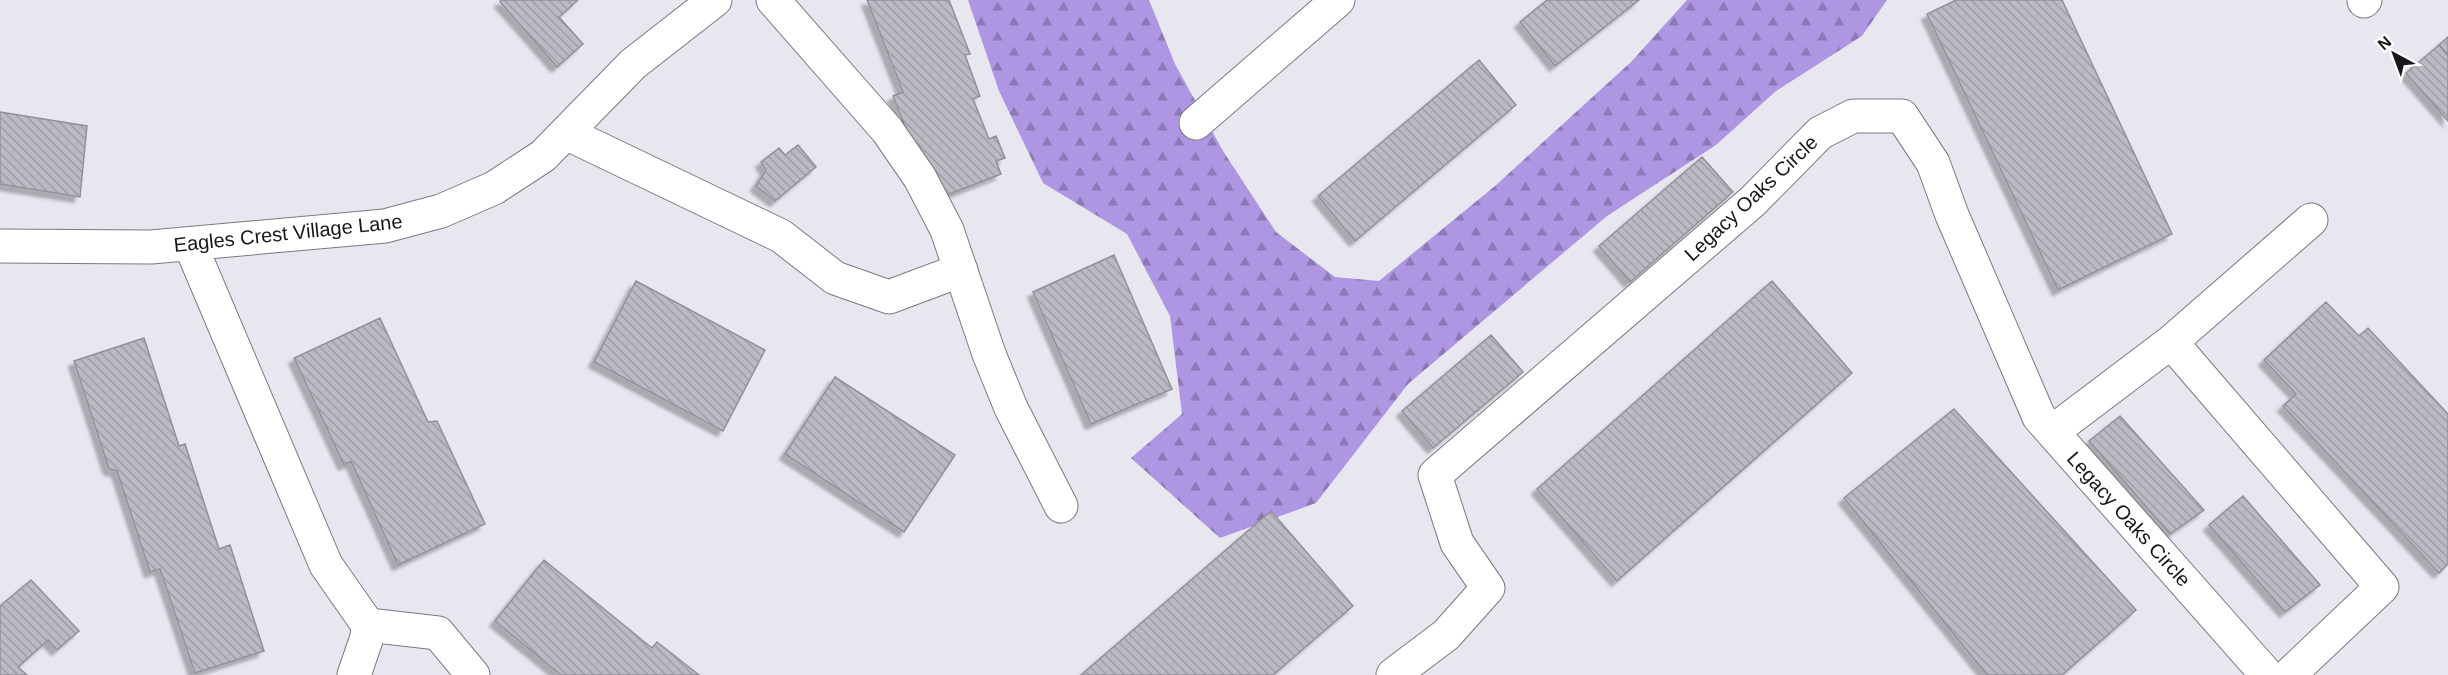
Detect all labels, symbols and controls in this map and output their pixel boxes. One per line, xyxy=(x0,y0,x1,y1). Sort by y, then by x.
north arrow xyxy=(2364,24,2424,84)
text: N xyxy=(2375,33,2394,53)
street label: Legacy Oaks Circle xyxy=(1680,131,1822,265)
street label: Eagles Crest Village Lane xyxy=(173,210,403,256)
street label: Legacy Oaks Circle xyxy=(2063,447,2195,591)

